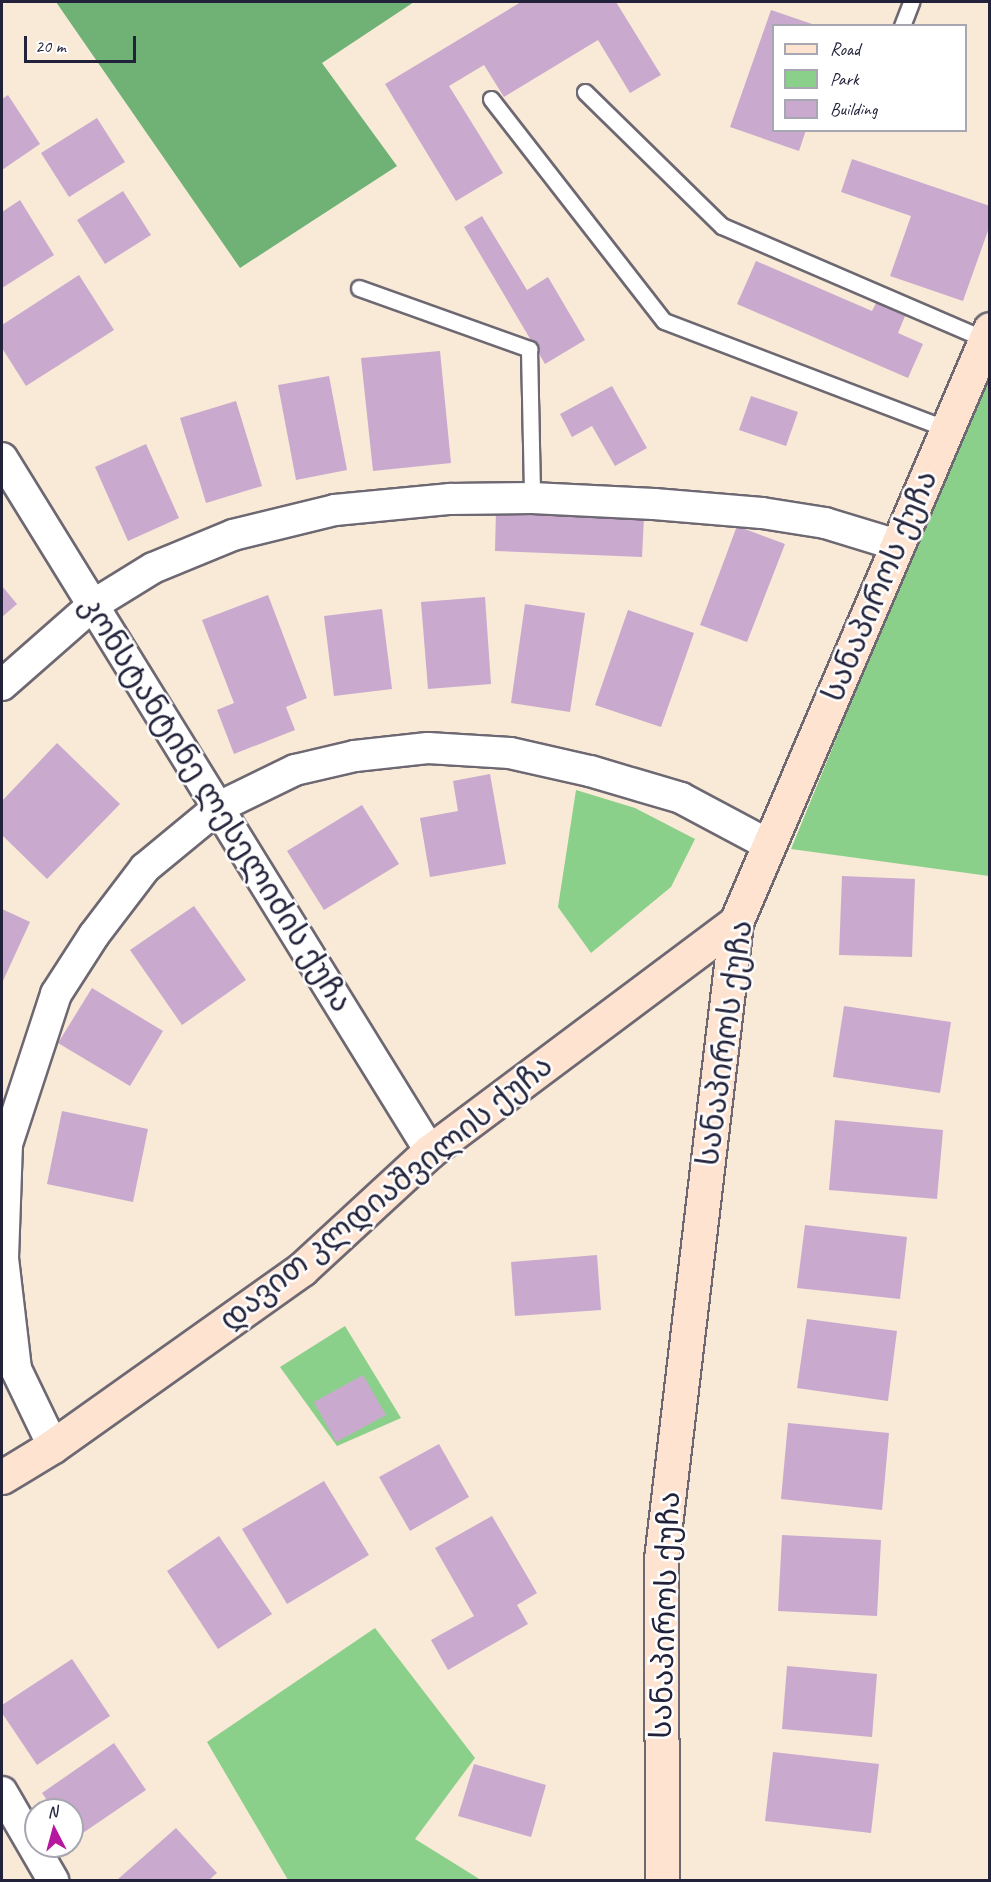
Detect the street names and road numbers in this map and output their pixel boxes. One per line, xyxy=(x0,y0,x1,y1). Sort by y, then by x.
street label: სანაპიროს ქუჩა xyxy=(815,465,945,707)
street label: კონსტანტინე ლესელიძის ქუჩა xyxy=(73,589,359,1019)
street label: სანაპიროს ქუჩა xyxy=(690,918,760,1168)
street label: დავით კლდიაშვილის ქუჩა xyxy=(212,1048,560,1338)
street label: სანაპიროს ქუჩა xyxy=(643,1491,687,1739)

